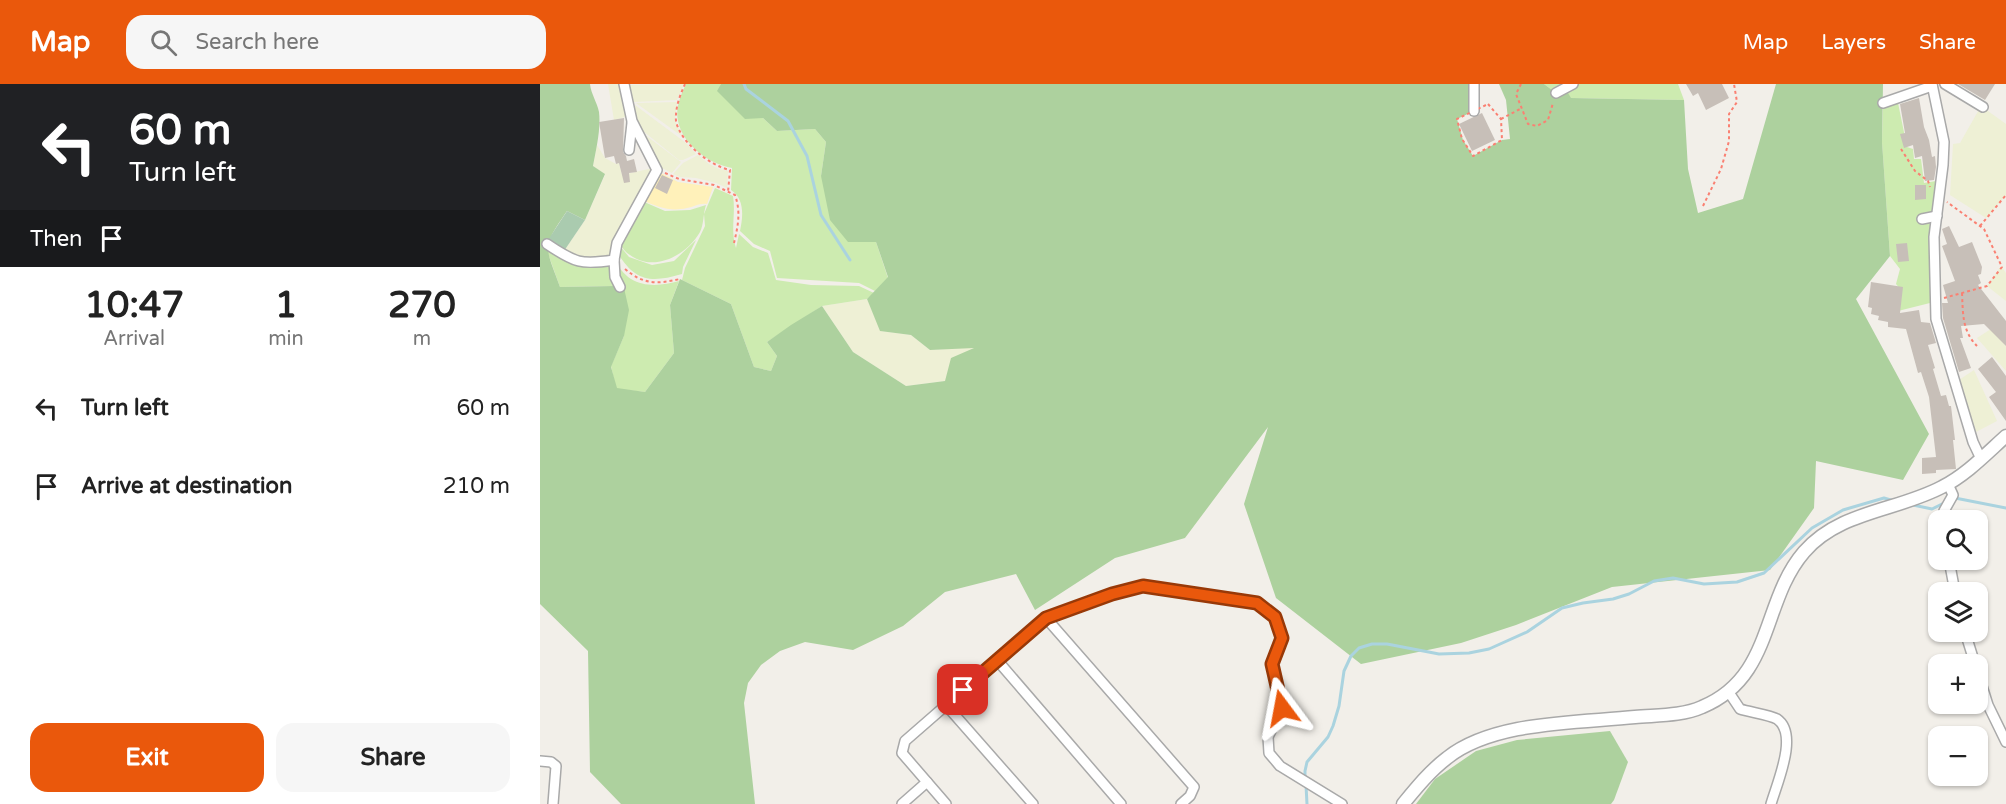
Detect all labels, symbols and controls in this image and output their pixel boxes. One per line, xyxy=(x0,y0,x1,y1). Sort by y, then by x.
search box xyxy=(126,15,546,69)
text: Map xyxy=(30,25,90,59)
icon: search xyxy=(147,26,180,59)
text: Search here xyxy=(195,29,319,55)
text: Map xyxy=(1743,30,1788,55)
text: Layers xyxy=(1821,30,1886,55)
text: Share xyxy=(1919,30,1976,55)
text: 60 m xyxy=(129,105,231,156)
icon: left xyxy=(30,108,108,186)
text: Turn left xyxy=(129,156,236,189)
icon: arrive xyxy=(95,222,128,255)
text: Then xyxy=(30,226,83,252)
text: 10:47 xyxy=(84,284,184,327)
text: 1 xyxy=(275,284,297,327)
text: 270 xyxy=(388,284,456,327)
text: Arrival xyxy=(103,327,165,351)
text: min xyxy=(268,327,304,351)
text: m xyxy=(413,327,431,351)
icon: left xyxy=(30,392,63,425)
text: Turn left xyxy=(81,395,169,421)
text: 60 m xyxy=(456,395,510,421)
icon: arrive xyxy=(30,470,63,503)
text: Arrive at destination xyxy=(81,473,292,499)
text: 210 m xyxy=(443,473,510,499)
map controls xyxy=(1928,510,1988,786)
button: search xyxy=(1928,510,1988,570)
button: layers xyxy=(1928,582,1988,642)
button: + xyxy=(1928,654,1988,714)
pin xyxy=(937,664,988,715)
icon: arrive xyxy=(946,673,979,706)
position arrow xyxy=(1250,676,1314,740)
button: Exit xyxy=(30,723,264,792)
button: Share xyxy=(276,723,510,792)
button: − xyxy=(1928,726,1988,786)

